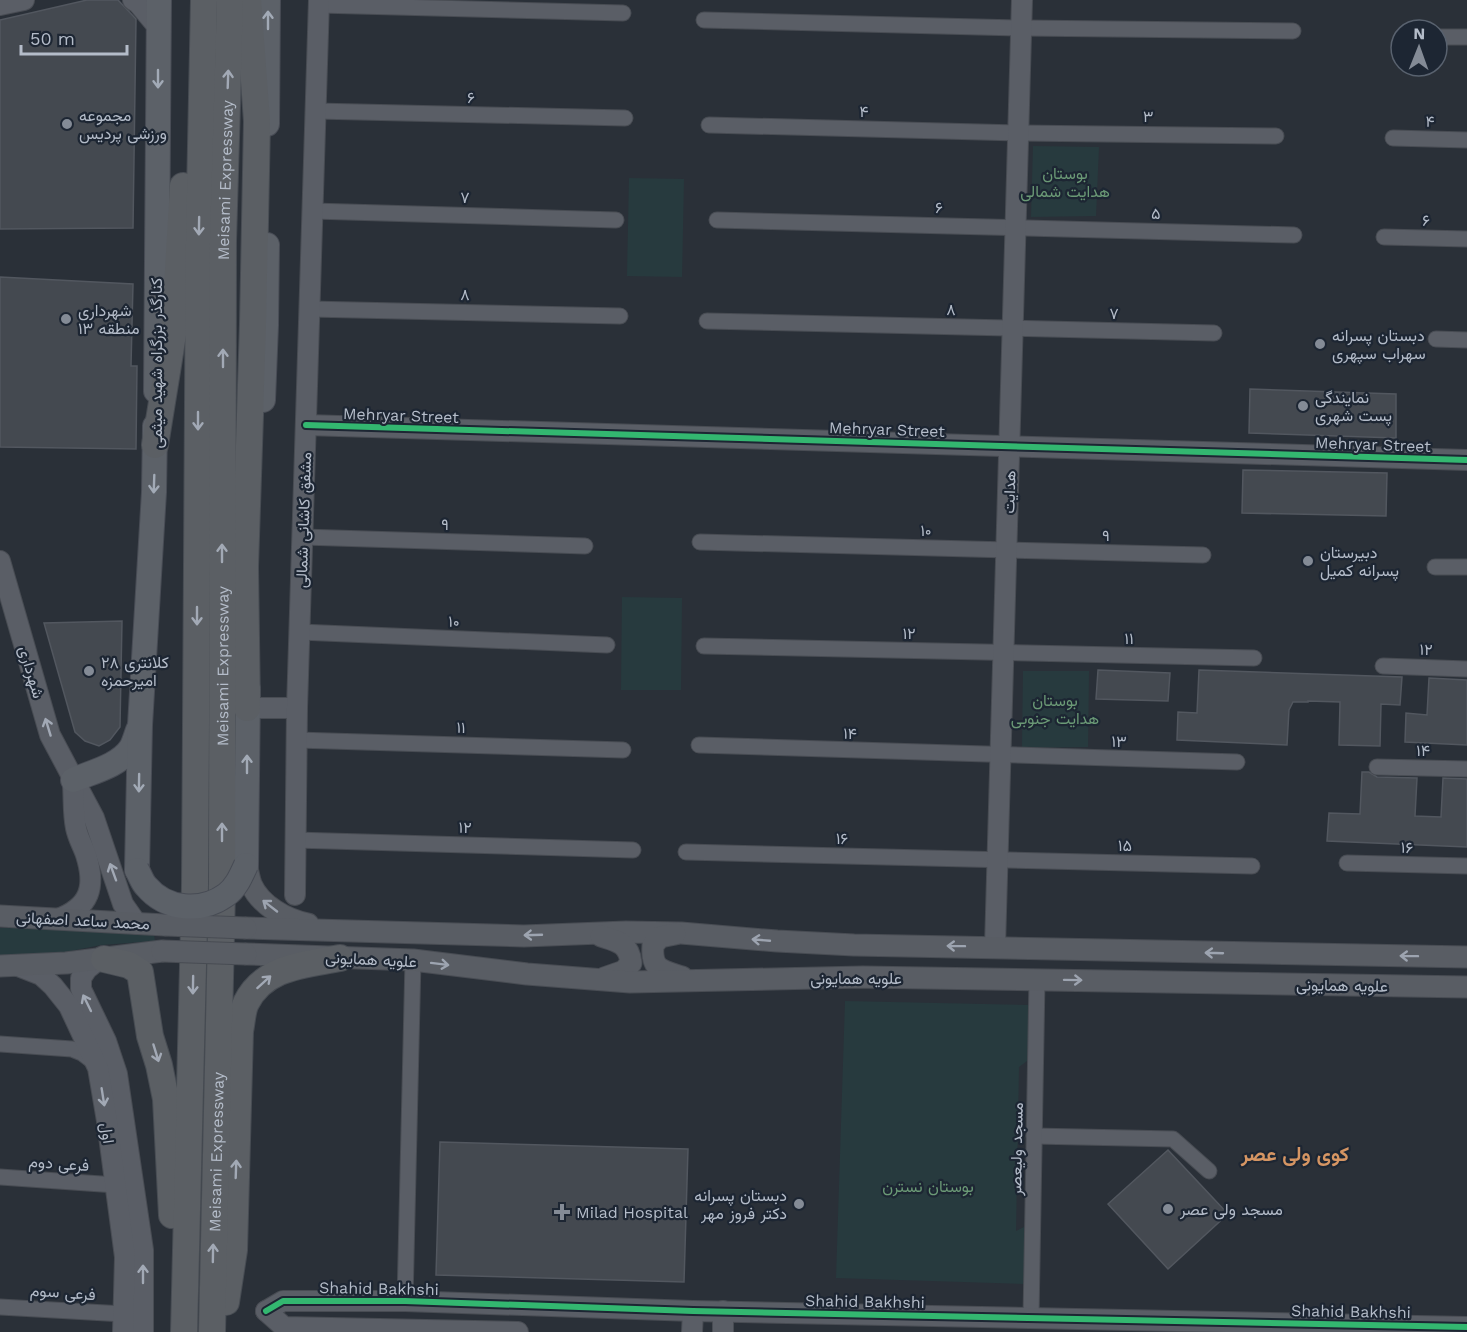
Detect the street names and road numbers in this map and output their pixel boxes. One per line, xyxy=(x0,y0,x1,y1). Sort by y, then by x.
street label: ۶ xyxy=(467,88,475,107)
street label: Meisami Expressway xyxy=(214,99,237,260)
street label: ۴ xyxy=(859,102,869,121)
street label: ۳ xyxy=(1143,107,1153,126)
street label: ۴ xyxy=(1425,112,1435,131)
street label: ۷ xyxy=(460,188,470,207)
street label: ۶ xyxy=(935,198,943,217)
street label: ۵ xyxy=(1151,204,1161,223)
street label: ۶ xyxy=(1422,211,1430,230)
street label: کنارگذر بزرگراه شهید میثمی xyxy=(147,278,167,448)
street label: ۸ xyxy=(460,285,470,304)
street label: ۸ xyxy=(946,300,956,319)
street label: ۷ xyxy=(1109,304,1119,323)
street label: Mehryar Street xyxy=(343,404,460,427)
street label: Mehryar Street xyxy=(829,418,946,441)
street label: Mehryar Street xyxy=(1315,433,1432,456)
street label: مشفق کاشانی شمالی xyxy=(292,452,316,588)
street label: هدایت xyxy=(999,470,1020,514)
street label: ۹ xyxy=(441,515,449,534)
street label: ۱۰ xyxy=(920,521,932,540)
street label: ۹ xyxy=(1102,526,1110,545)
street label: Meisami Expressway xyxy=(213,585,232,746)
street label: ۱۰ xyxy=(448,612,460,631)
street label: ۱۲ xyxy=(902,624,916,643)
street label: ۱۱ xyxy=(1124,629,1134,648)
street label: ۱۲ xyxy=(1419,640,1433,659)
street label: شهرداری xyxy=(14,644,48,701)
street label: ۱۱ xyxy=(456,718,466,737)
street label: ۱۴ xyxy=(843,724,857,743)
street label: ۱۳ xyxy=(1111,732,1127,751)
street label: ۱۴ xyxy=(1416,741,1430,760)
street label: ۱۲ xyxy=(458,818,472,837)
street label: ۱۶ xyxy=(836,829,849,848)
street label: ۱۵ xyxy=(1118,836,1132,855)
street label: ۱۶ xyxy=(1400,838,1414,857)
street label: محمد ساعد اصفهانی xyxy=(16,908,150,934)
street label: علویه همایونی xyxy=(325,948,417,972)
street label: علویه همایونی xyxy=(810,969,902,989)
street label: علویه همایونی xyxy=(1296,975,1388,997)
street label: Meisami Expressway xyxy=(205,1071,228,1232)
street label: مسجد ولیعصر xyxy=(1006,1102,1028,1197)
street label: اول xyxy=(96,1121,118,1145)
street label: فرعی دوم xyxy=(28,1152,90,1176)
street label: Shahid Bakhshi xyxy=(319,1278,439,1299)
street label: فرعی سوم xyxy=(29,1281,96,1305)
street label: Shahid Bakhshi xyxy=(805,1291,925,1312)
street label: Shahid Bakhshi xyxy=(1291,1301,1411,1322)

